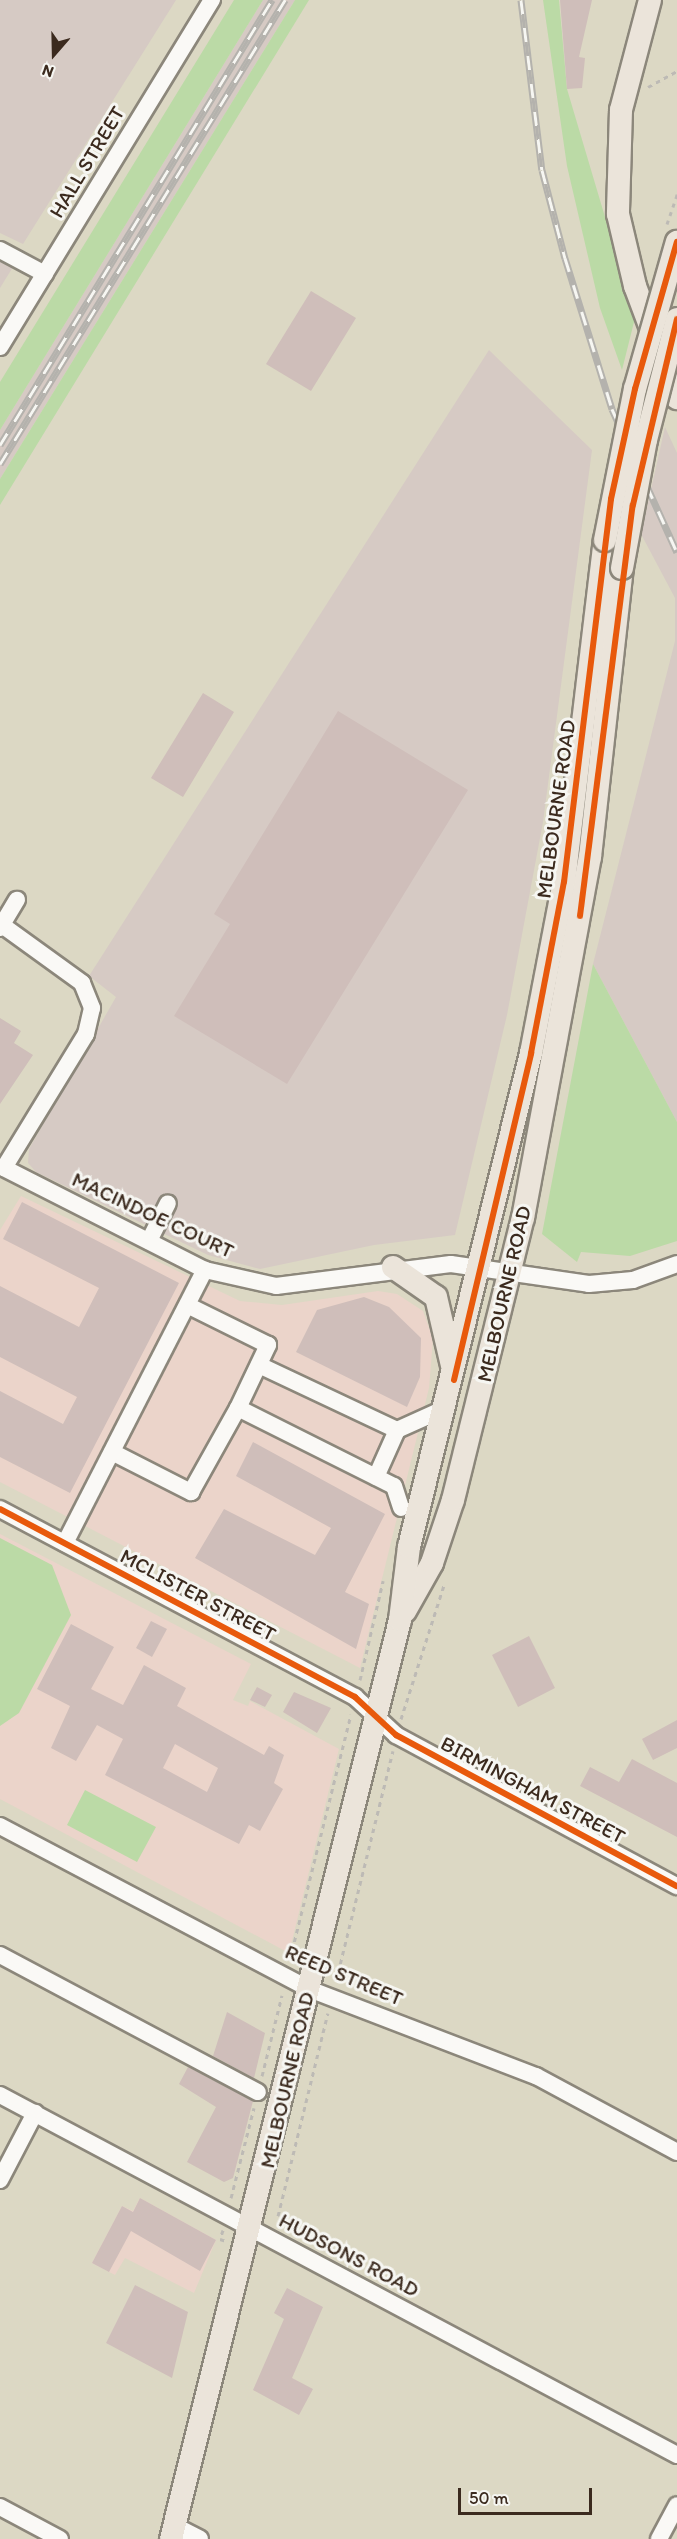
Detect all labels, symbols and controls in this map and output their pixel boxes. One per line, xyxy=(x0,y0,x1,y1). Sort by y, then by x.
north arrow xyxy=(24,24,84,84)
text: N xyxy=(39,61,56,82)
street label: HALL STREET xyxy=(44,102,130,222)
street label: MELBOURNE ROAD xyxy=(531,718,581,900)
street label: MACINDOE COURT xyxy=(68,1166,238,1264)
street label: MELBOURNE ROAD xyxy=(472,1204,536,1384)
street label: MCLISTER STREET xyxy=(116,1543,280,1647)
street label: BIRMINGHAM STREET xyxy=(436,1731,630,1849)
street label: REED STREET xyxy=(281,1939,407,2011)
street label: MELBOURNE ROAD xyxy=(255,1990,319,2170)
street label: HUDSONS ROAD xyxy=(275,2208,423,2302)
scale bar xyxy=(461,2476,594,2514)
text: 50 m xyxy=(469,2487,509,2509)

